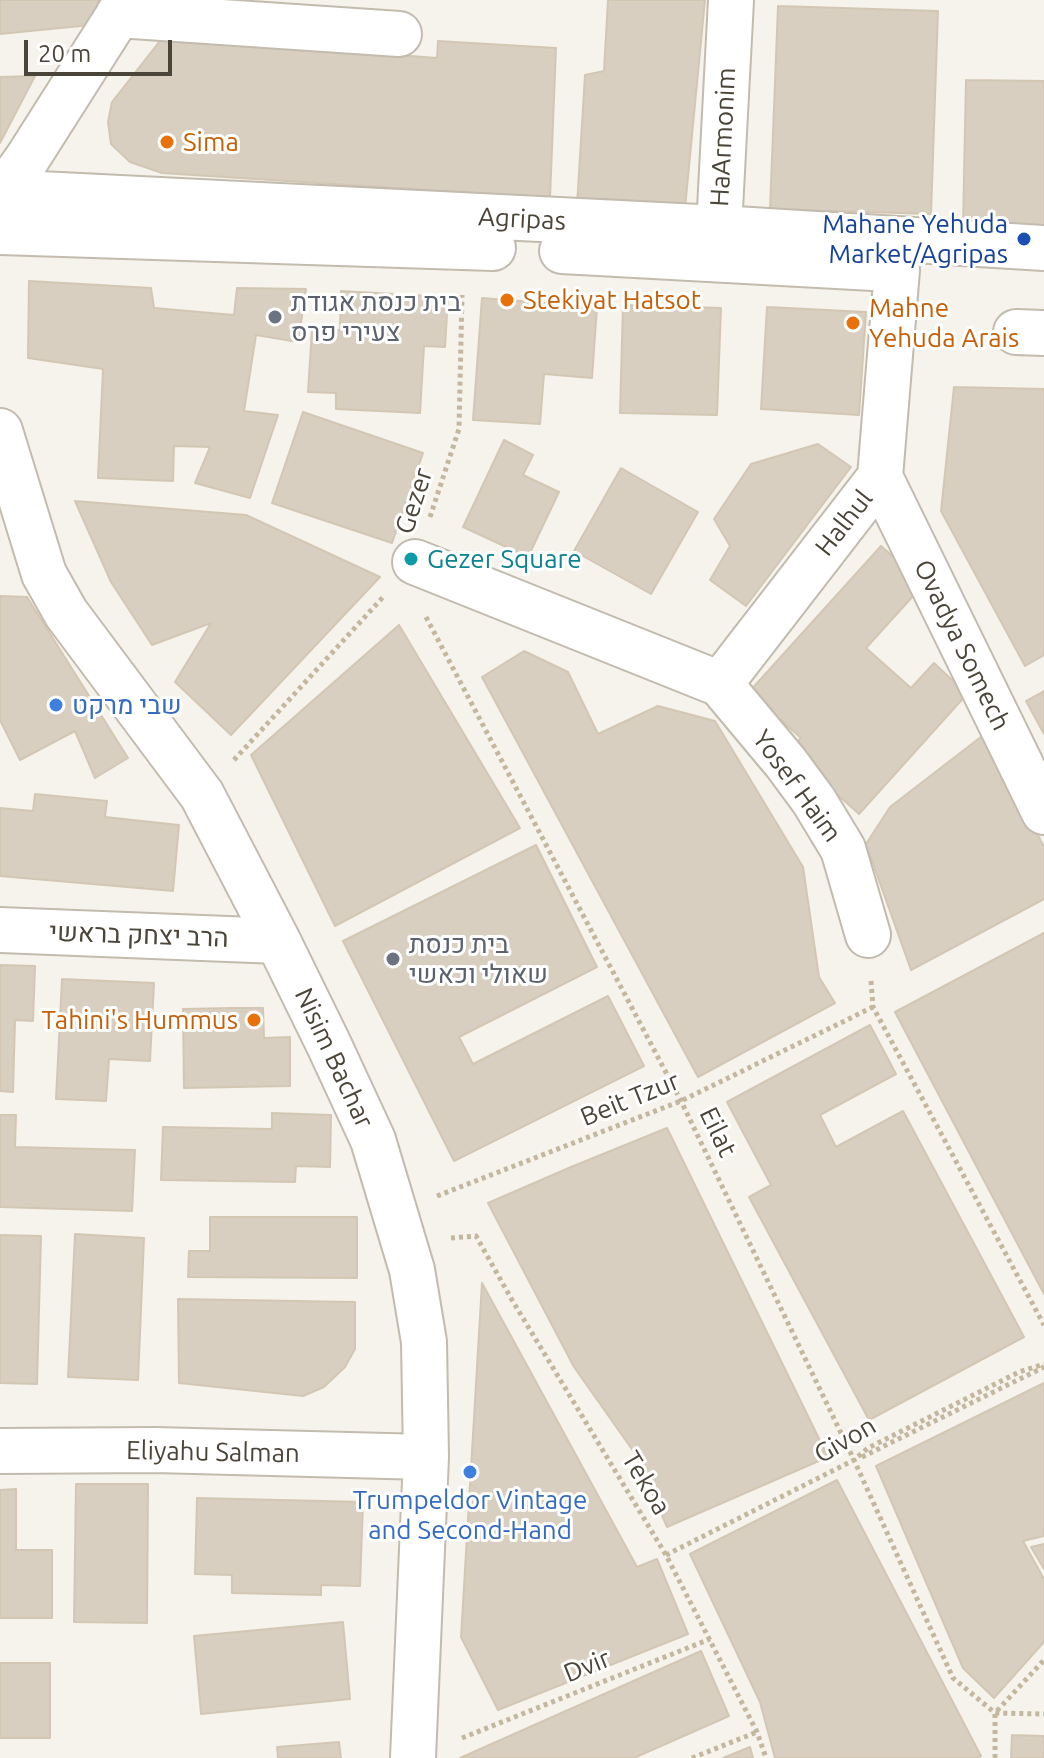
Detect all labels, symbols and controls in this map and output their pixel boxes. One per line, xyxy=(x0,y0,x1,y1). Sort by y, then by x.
scale bar xyxy=(28,24,176,74)
text: 20 m xyxy=(38,40,91,67)
street label: HaArmonim xyxy=(704,67,742,207)
place label: Sima xyxy=(183,126,239,158)
marker: Sima xyxy=(158,133,176,151)
street label: Agripas xyxy=(477,201,567,237)
place label: Mahane Yehuda Market/Agripas xyxy=(822,208,1008,270)
marker: Mahane Yehuda Market/Agripas xyxy=(1015,230,1033,248)
place label: Stekiyat Hatsot xyxy=(523,284,701,316)
place label: בית כנסת אגודת צעירי פרס xyxy=(291,286,461,348)
marker: Stekiyat Hatsot xyxy=(498,291,516,309)
place label: Mahne Yehuda Arais xyxy=(869,292,1019,354)
marker: בית כנסת אגודת צעירי פרס xyxy=(266,308,284,326)
marker: Mahne Yehuda Arais xyxy=(844,314,862,332)
street label: Gezer xyxy=(389,464,439,538)
street label: Halhul xyxy=(809,484,879,562)
place label: Gezer Square xyxy=(427,543,582,575)
marker: Gezer Square xyxy=(402,550,420,568)
street label: Ovadya Somech xyxy=(907,555,1017,735)
place label: שבי מרקט xyxy=(72,689,182,721)
marker: שבי מרקט xyxy=(47,696,65,714)
street label: Yosef Haim xyxy=(746,724,848,848)
street label: הרב יצחק בראשי xyxy=(49,916,229,954)
place label: בית כנסת שאולי וכאשי xyxy=(409,928,548,990)
marker: בית כנסת שאולי וכאשי xyxy=(384,950,402,968)
street label: Nisim Bachar xyxy=(288,983,380,1133)
place label: Tahini's Hummus xyxy=(41,1004,238,1036)
marker: Tahini's Hummus xyxy=(245,1011,263,1029)
street label: Beit Tzur xyxy=(576,1065,684,1133)
street label: Eilat xyxy=(693,1102,743,1162)
street label: Givon xyxy=(809,1410,881,1470)
street label: Eliyahu Salman xyxy=(126,1435,300,1469)
street label: Tekoa xyxy=(615,1446,677,1520)
marker: Trumpeldor Vintage and Second-Hand xyxy=(461,1463,479,1481)
place label: Trumpeldor Vintage and Second-Hand xyxy=(353,1484,587,1546)
street label: Dvir xyxy=(559,1643,615,1689)

